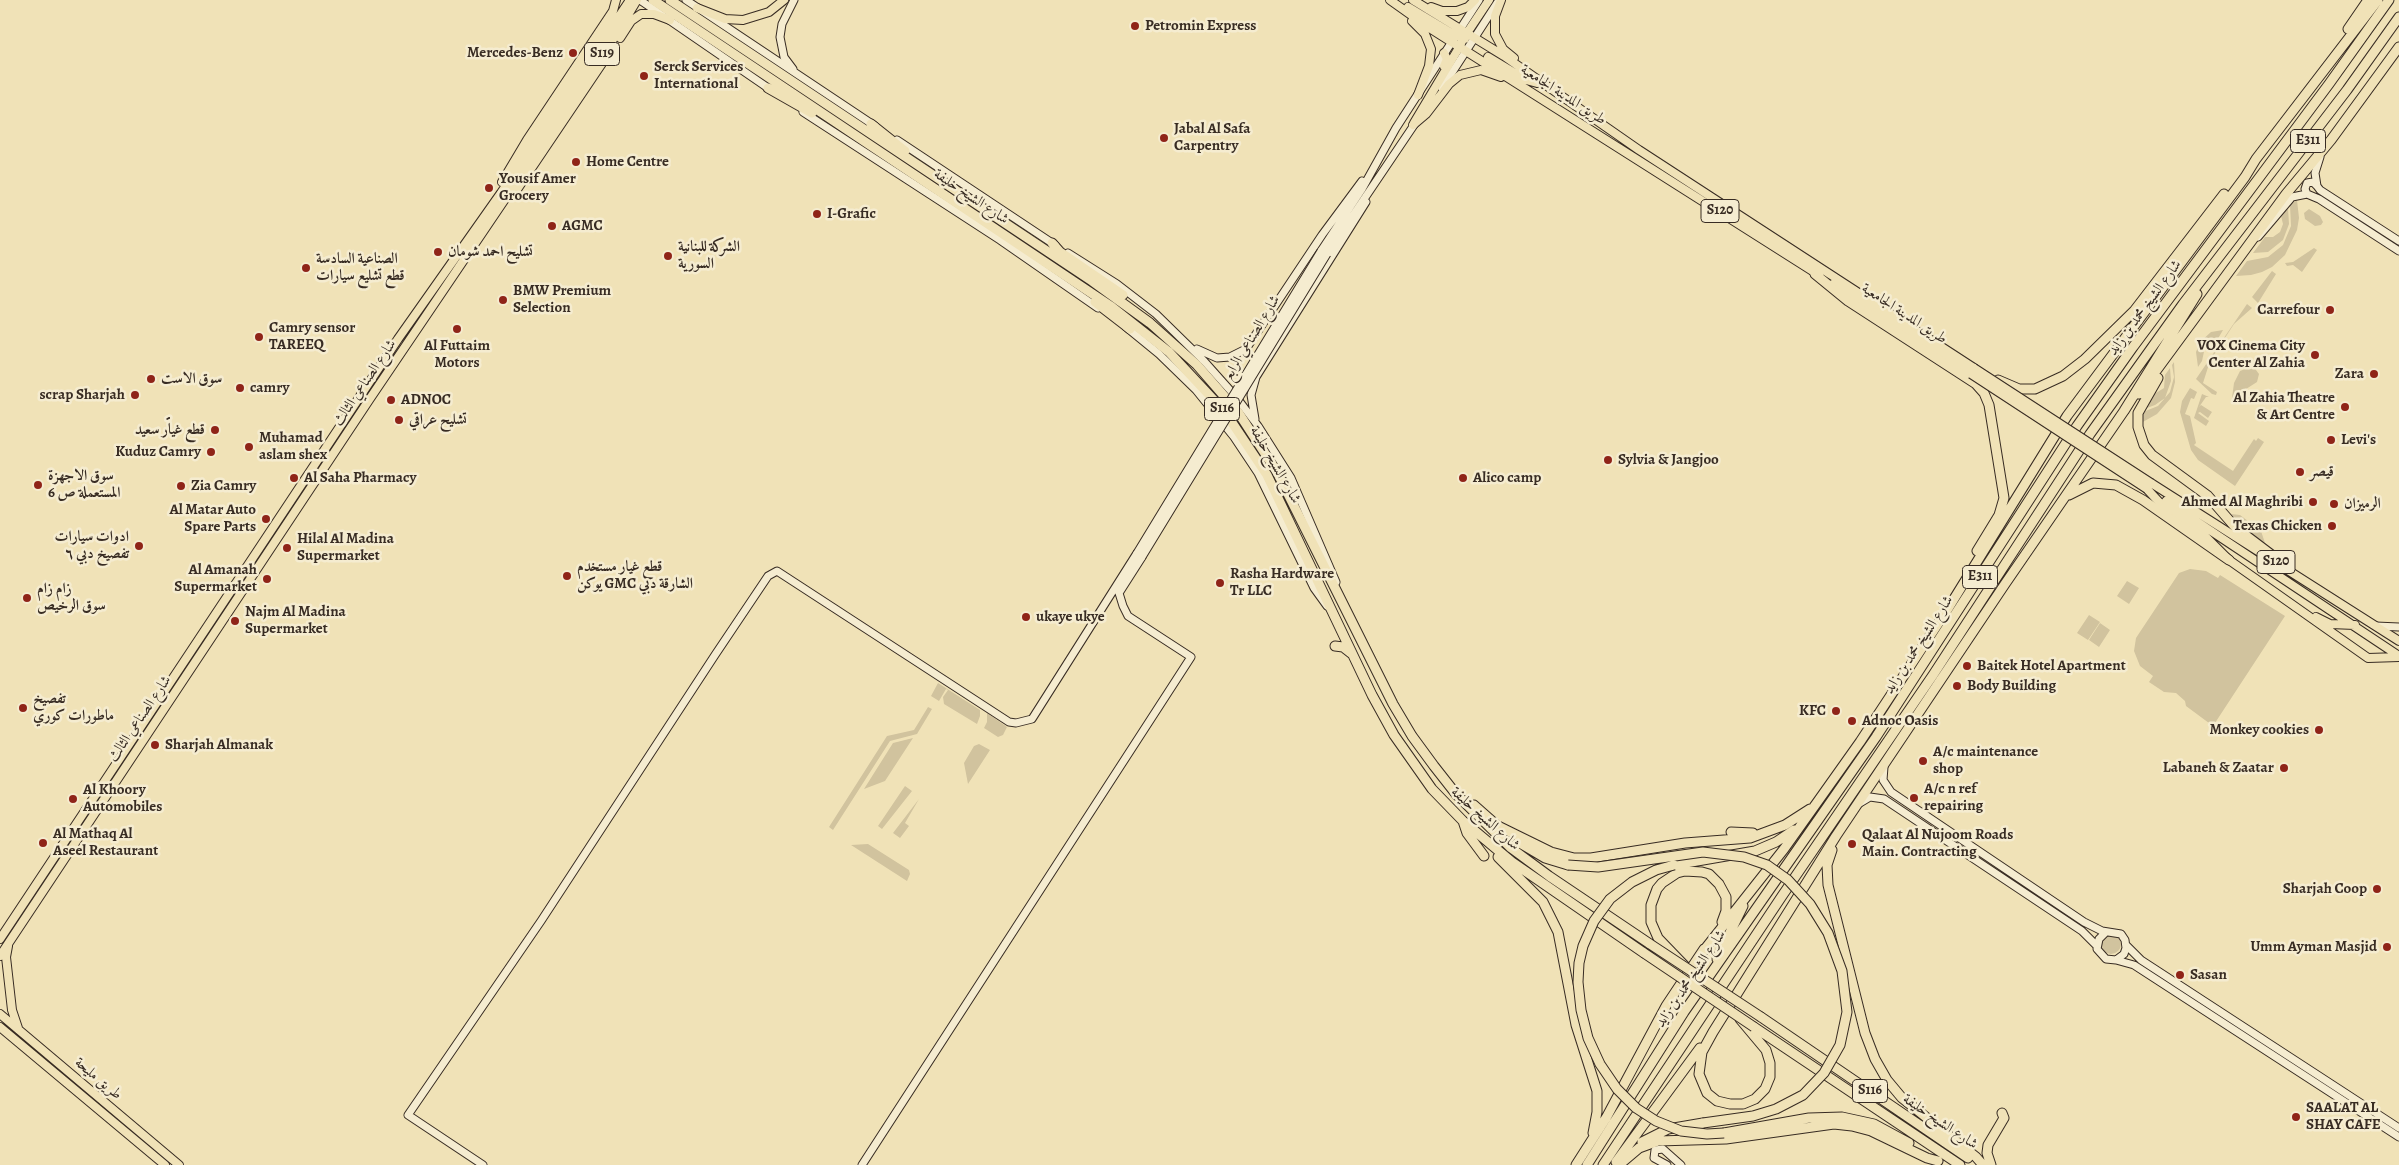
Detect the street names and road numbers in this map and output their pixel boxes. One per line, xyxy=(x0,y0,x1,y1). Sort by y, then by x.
road number: S119 xyxy=(584,42,620,66)
street label: طريق المدينة الجامعية xyxy=(1517,61,1609,129)
road number: E311 xyxy=(2290,130,2326,152)
street label: شارع الشيخ خليفة xyxy=(930,165,1012,229)
road number: S120 xyxy=(1701,200,1739,222)
street label: شارع الشيخ محمد بن زايد xyxy=(2104,257,2186,359)
street label: طريق المدينة الجامعية xyxy=(1858,280,1950,348)
street label: شارع الصناعي الرابع xyxy=(1220,292,1284,384)
street label: شارع الصناعي الثالث xyxy=(329,336,401,430)
road number: S116 xyxy=(1204,398,1240,420)
street label: شارع الشيخ خليفة xyxy=(1246,423,1304,507)
road number: S120 xyxy=(2257,550,2295,574)
road number: E311 xyxy=(1962,566,1998,588)
street label: شارع الشيخ محمد بن زايد xyxy=(1880,592,1958,698)
street label: شارع الصناعي الثالث xyxy=(104,672,176,766)
street label: شارع الشيخ خليفة xyxy=(1447,783,1523,855)
street label: شارع الشيخ محمد بن زايد xyxy=(1652,927,1730,1031)
street label: طريق مليحة xyxy=(71,1054,125,1104)
road number: S116 xyxy=(1852,1080,1888,1102)
street label: شارع الشيخ خليفة xyxy=(1899,1090,1981,1154)

